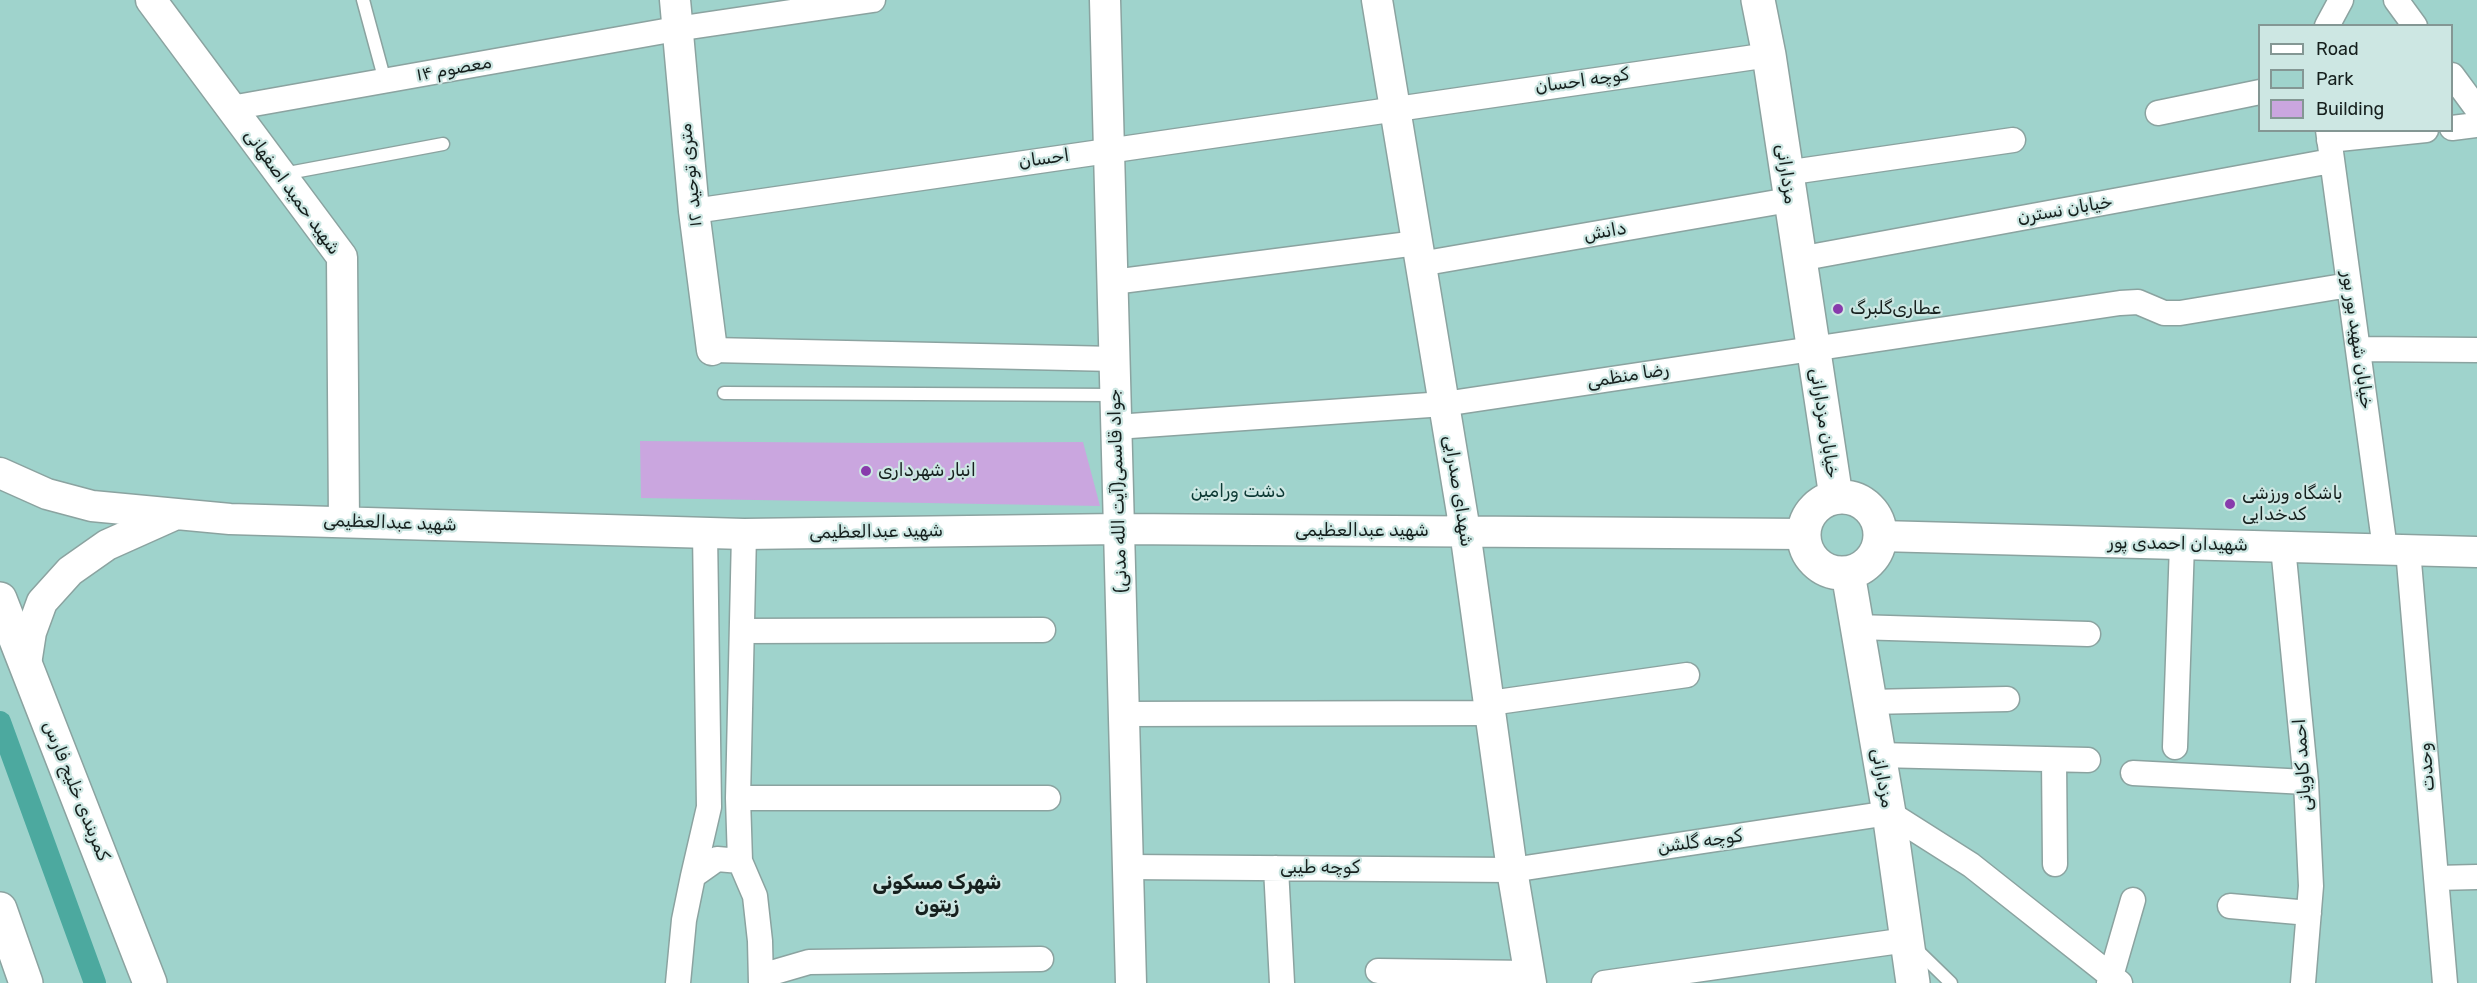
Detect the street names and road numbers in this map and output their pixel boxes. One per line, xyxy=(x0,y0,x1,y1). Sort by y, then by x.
street label: ۱۴ معصوم xyxy=(415,52,493,86)
street label: کوچه احسان xyxy=(1534,64,1630,98)
street label: ۱۲ متری توحید xyxy=(675,122,707,228)
street label: شهید حمید اصفهانی xyxy=(239,125,345,259)
street label: مزدارانی xyxy=(1771,143,1801,205)
street label: احسان xyxy=(1017,145,1071,173)
street label: خیابان نسترن xyxy=(2016,191,2114,229)
street label: دانش xyxy=(1582,218,1628,246)
street label: خیابان شهید بور بور xyxy=(2337,270,2377,410)
street label: رضا منظمی xyxy=(1586,359,1670,393)
street label: خیابان مزدارانی xyxy=(1805,367,1843,479)
street label: جواد قاسمی(آیت الله مدنی) xyxy=(1104,389,1132,593)
street label: شهدای صدرایی xyxy=(1439,434,1477,548)
street label: شهید عبدالعظیمی xyxy=(323,510,457,536)
street label: شهید عبدالعظیمی xyxy=(809,520,943,544)
street label: شهید عبدالعظیمی xyxy=(1295,520,1429,542)
street label: شهیدان احمدی پور xyxy=(2108,532,2248,556)
street label: کمربندی خلیج فارس xyxy=(38,718,114,864)
street label: احمد کاویانی xyxy=(2289,718,2317,812)
street label: وحدت xyxy=(2414,742,2440,792)
street label: مزدارانی xyxy=(1866,746,1898,810)
street label: کوچه گلشن xyxy=(1656,825,1744,859)
street label: کوچه طیبی xyxy=(1280,857,1360,879)

